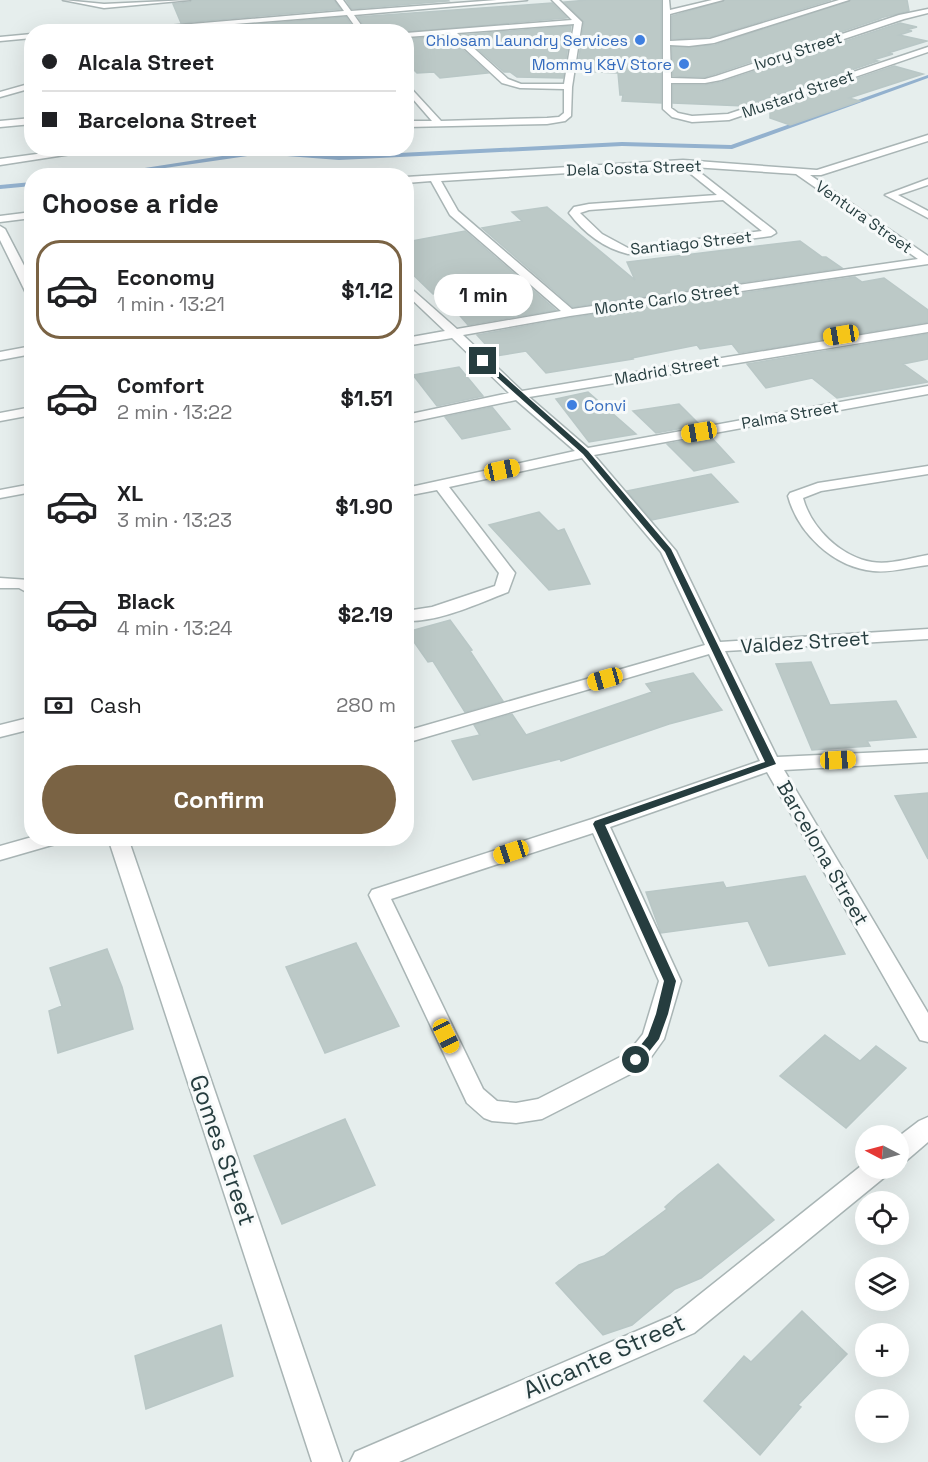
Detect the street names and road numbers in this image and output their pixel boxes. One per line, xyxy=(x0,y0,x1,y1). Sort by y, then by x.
street label: Ivory Street xyxy=(752,27,844,75)
street label: Mustard Street xyxy=(739,65,857,123)
street label: Dela Costa Street xyxy=(566,155,702,181)
street label: Ventura Street xyxy=(811,176,917,258)
street label: Santiago Street xyxy=(629,226,753,260)
street label: Monte Carlo Street xyxy=(593,278,741,320)
street label: Madrid Street xyxy=(613,350,721,390)
street label: Palma Street xyxy=(740,396,840,434)
street label: Valdez Street xyxy=(740,625,870,659)
street label: Barcelona Street xyxy=(771,776,875,930)
street label: Gomes Street xyxy=(183,1070,263,1230)
street label: Alicante Street xyxy=(518,1307,690,1405)

